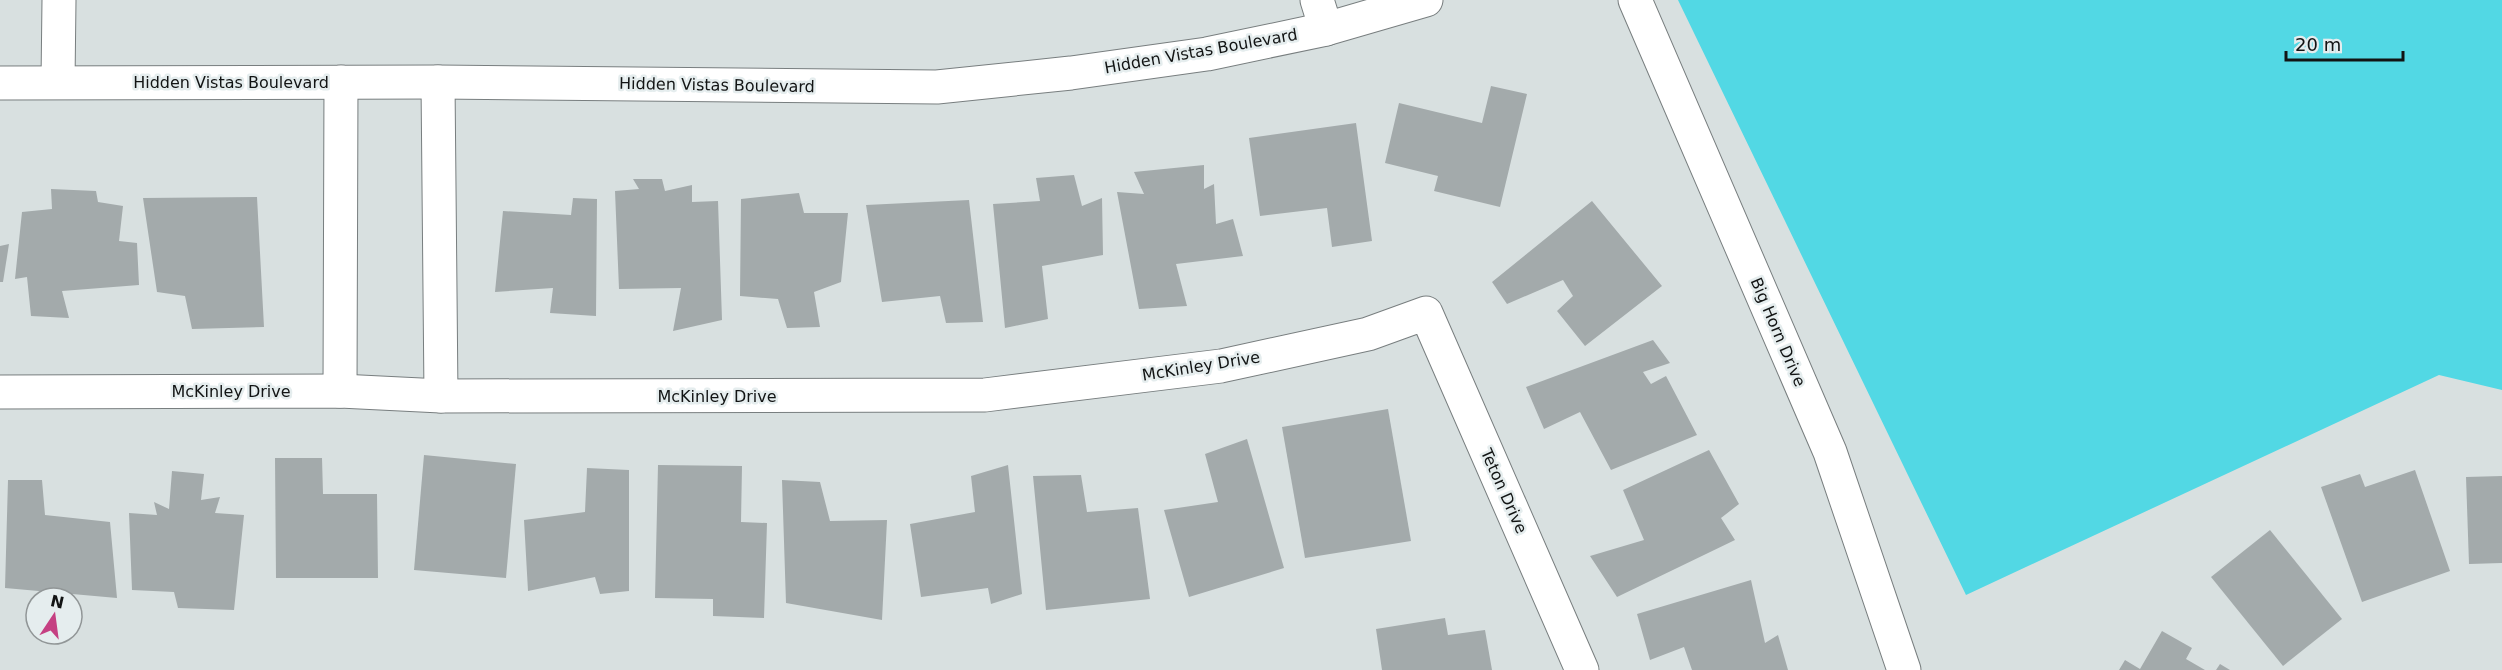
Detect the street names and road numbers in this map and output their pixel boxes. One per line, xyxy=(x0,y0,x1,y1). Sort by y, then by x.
street label: Hidden Vistas Boulevard xyxy=(1103,25,1299,77)
street label: Hidden Vistas Boulevard xyxy=(133,73,329,92)
street label: Hidden Vistas Boulevard xyxy=(619,74,815,96)
street label: Big Horn Drive xyxy=(1746,275,1810,389)
street label: McKinley Drive xyxy=(1141,347,1261,385)
street label: McKinley Drive xyxy=(171,382,291,401)
street label: McKinley Drive xyxy=(657,387,777,406)
street label: Teton Drive xyxy=(1476,445,1531,536)

